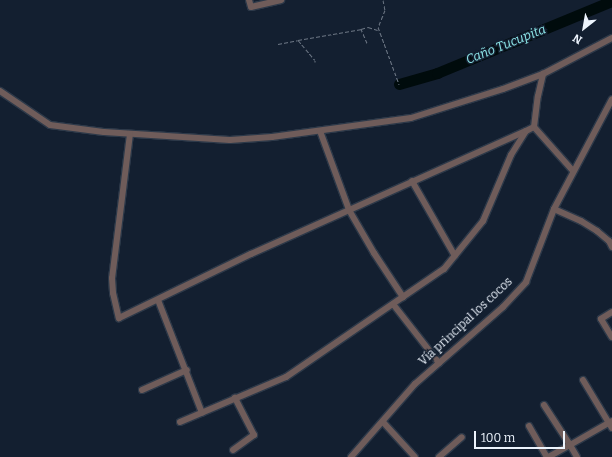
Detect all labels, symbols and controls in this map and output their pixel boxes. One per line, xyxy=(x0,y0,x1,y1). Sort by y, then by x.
north arrow xyxy=(564,8,604,48)
water label: Caño Tucupita xyxy=(464,22,548,68)
text: N xyxy=(571,31,585,46)
street label: Vía principal los cocos xyxy=(416,275,516,369)
scale bar xyxy=(476,423,567,449)
text: 100 m xyxy=(481,431,515,445)

